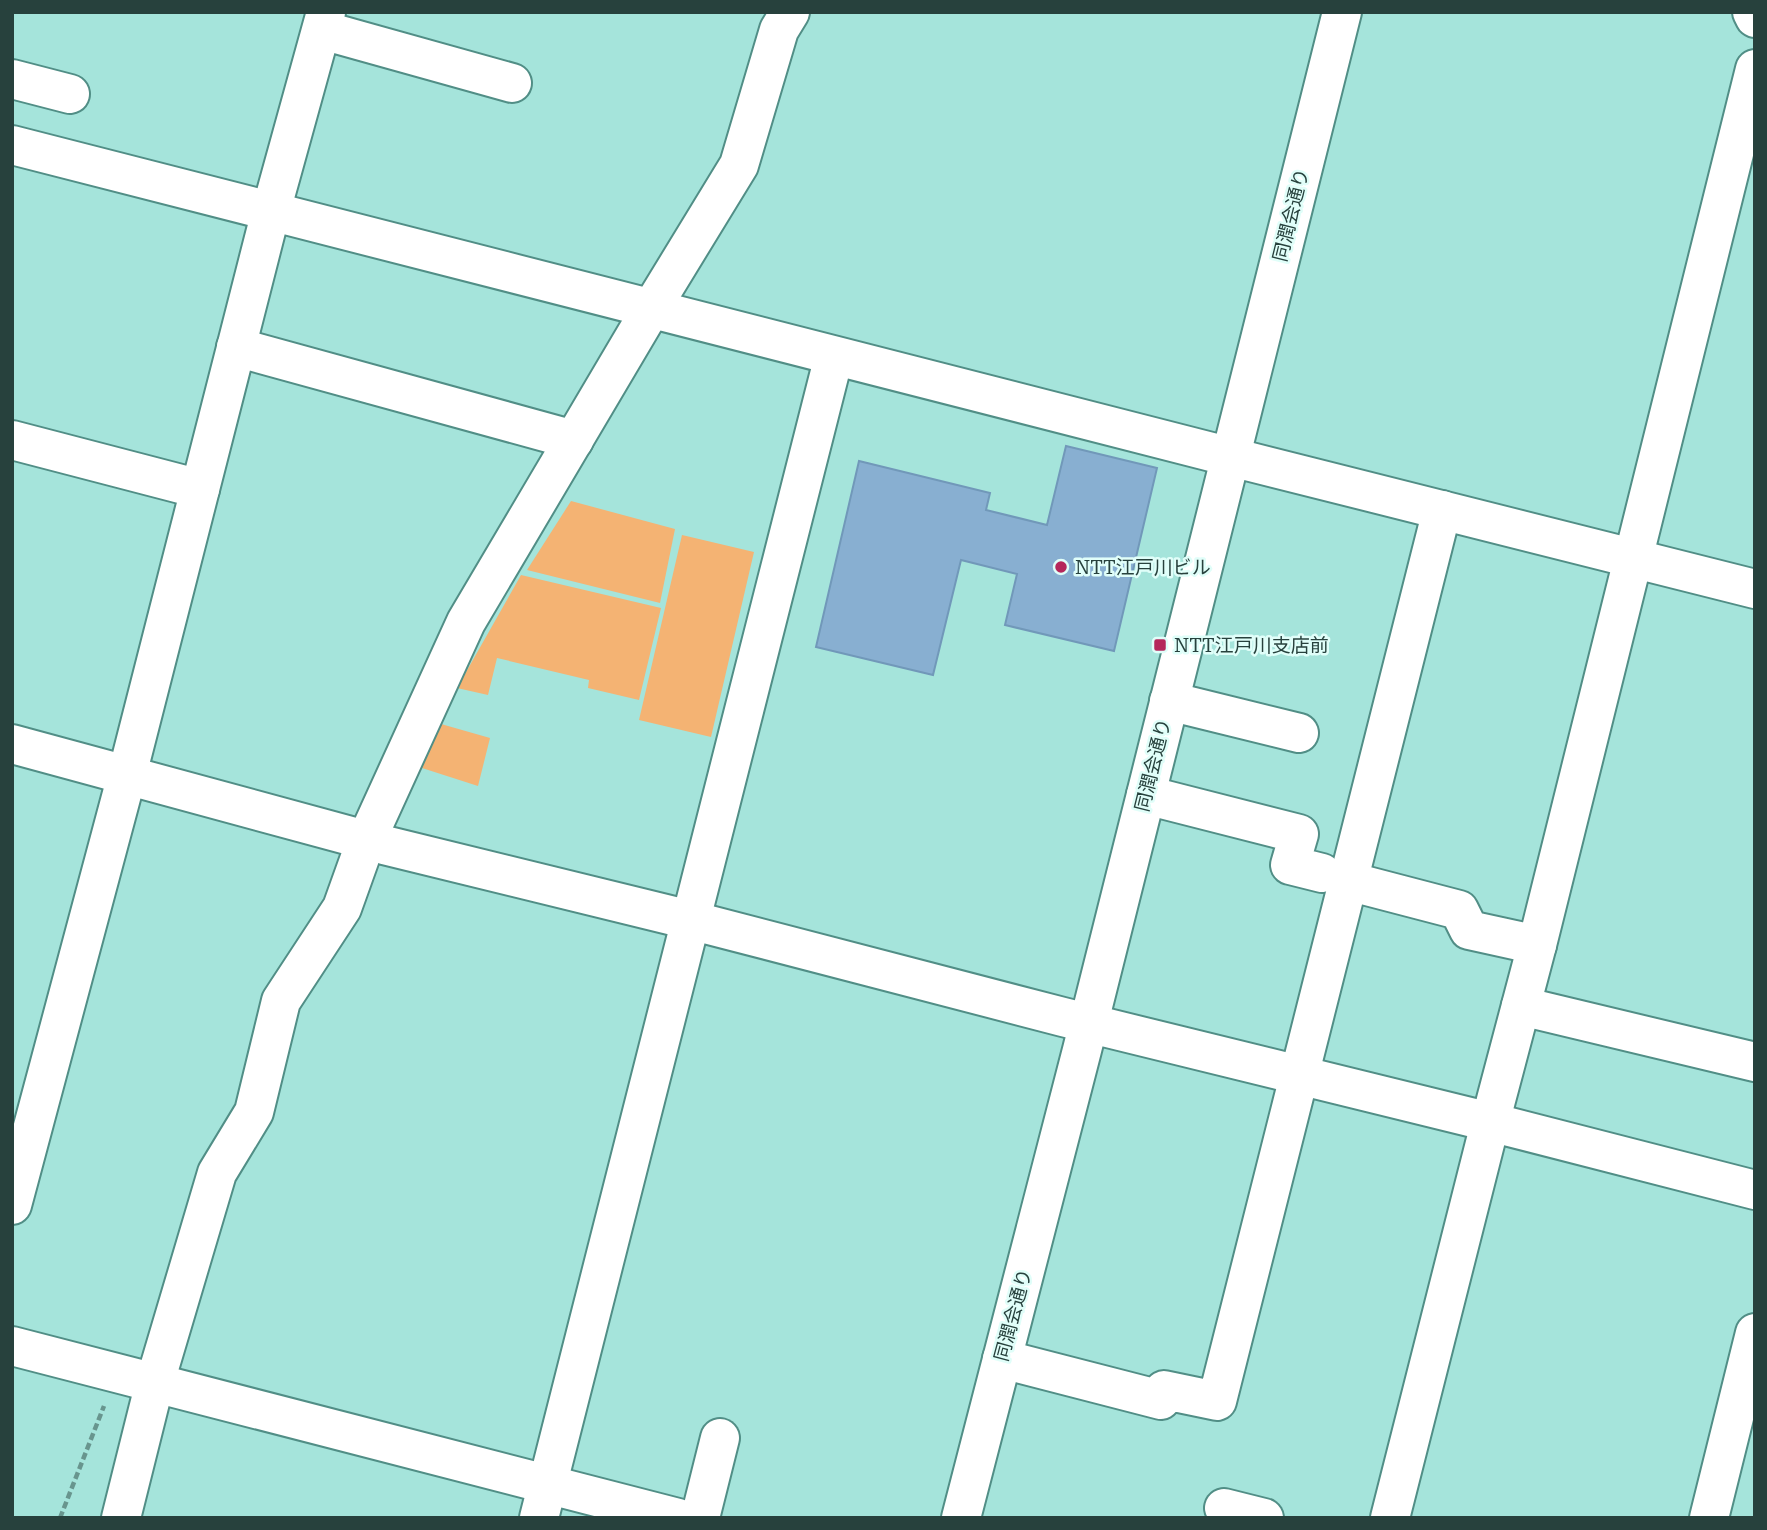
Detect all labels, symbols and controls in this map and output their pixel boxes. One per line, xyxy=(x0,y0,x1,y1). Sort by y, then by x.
street label: 同潤会通り xyxy=(1268,166,1314,264)
place label: NTT江戸川ビル xyxy=(1075,556,1211,579)
marker: NTT江戸川ビル xyxy=(1053,559,1069,575)
place label: NTT江戸川支店前 xyxy=(1174,634,1329,657)
marker: NTT江戸川支店前 xyxy=(1152,637,1168,653)
street label: 同潤会通り xyxy=(1130,716,1176,814)
street label: 同潤会通り xyxy=(990,1266,1036,1364)

